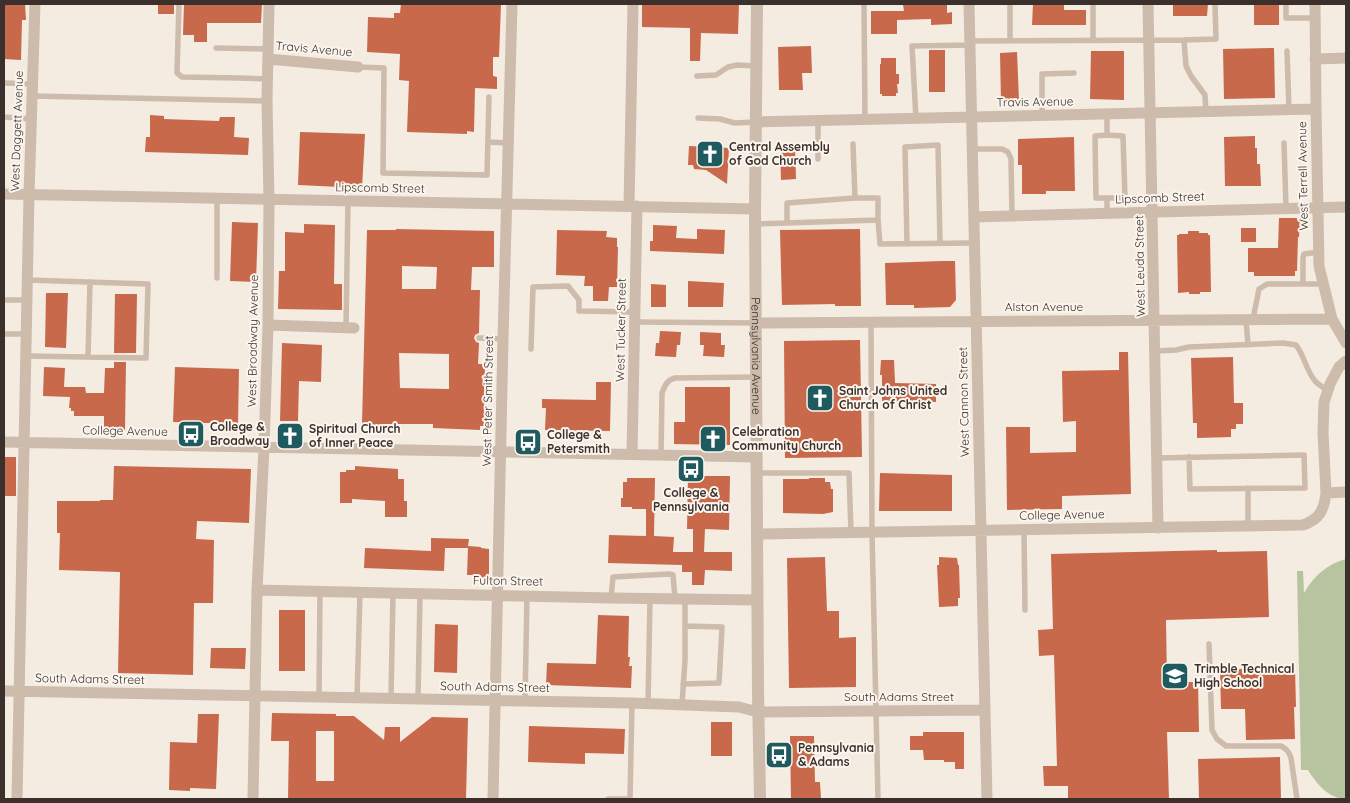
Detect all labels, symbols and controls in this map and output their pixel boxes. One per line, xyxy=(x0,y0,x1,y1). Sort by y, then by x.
street label: Travis Avenue xyxy=(275,38,353,59)
street label: West Daggett Avenue xyxy=(7,70,26,192)
street label: Travis Avenue xyxy=(996,93,1074,110)
street label: West Terrell Avenue xyxy=(1294,121,1311,231)
church icon: Central Assembly of God Church xyxy=(695,139,725,169)
place label: Central Assembly of God Church xyxy=(729,139,830,168)
street label: Lipscomb Street xyxy=(335,179,425,196)
street label: Lipscomb Street xyxy=(1115,188,1205,207)
street label: West Leuda Street xyxy=(1131,215,1148,317)
street label: West Broadway Avenue xyxy=(244,274,261,407)
street label: West Tucker Street xyxy=(612,278,629,382)
street label: Pennsylvania Avenue xyxy=(749,297,764,415)
street label: Alston Avenue xyxy=(1005,299,1084,314)
street label: West Peter Smith Street xyxy=(479,335,496,467)
street label: West Cannon Street xyxy=(955,347,972,457)
church icon: Saint Johns United Church of Christ xyxy=(805,383,835,413)
place label: Saint Johns United Church of Christ xyxy=(839,383,947,412)
bus stop icon: College & Broadway xyxy=(176,419,206,449)
place label: College & Broadway xyxy=(210,419,269,448)
church icon: Spiritual Church of Inner Peace xyxy=(275,421,305,451)
place label: Spiritual Church of Inner Peace xyxy=(309,421,400,450)
street label: College Avenue xyxy=(82,422,168,439)
church icon: Celebration Community Church xyxy=(698,424,728,454)
place label: Celebration Community Church xyxy=(732,424,841,453)
bus stop icon: College & Petersmith xyxy=(513,427,543,457)
place label: College & Petersmith xyxy=(547,427,610,456)
bus stop icon: College & Pennsylvania xyxy=(676,454,706,484)
place label: College & Pennsylvania xyxy=(653,485,729,514)
street label: College Avenue xyxy=(1019,506,1105,523)
street label: Fulton Street xyxy=(473,572,543,589)
school or university icon: Trimble Technical High School xyxy=(1160,661,1190,691)
place label: Trimble Technical High School xyxy=(1194,661,1294,690)
street label: South Adams Street xyxy=(35,670,145,687)
street label: South Adams Street xyxy=(440,678,550,695)
street label: South Adams Street xyxy=(844,689,954,704)
bus stop icon: Pennsylvania & Adams xyxy=(764,740,794,770)
place label: Pennsylvania & Adams xyxy=(798,740,874,769)

